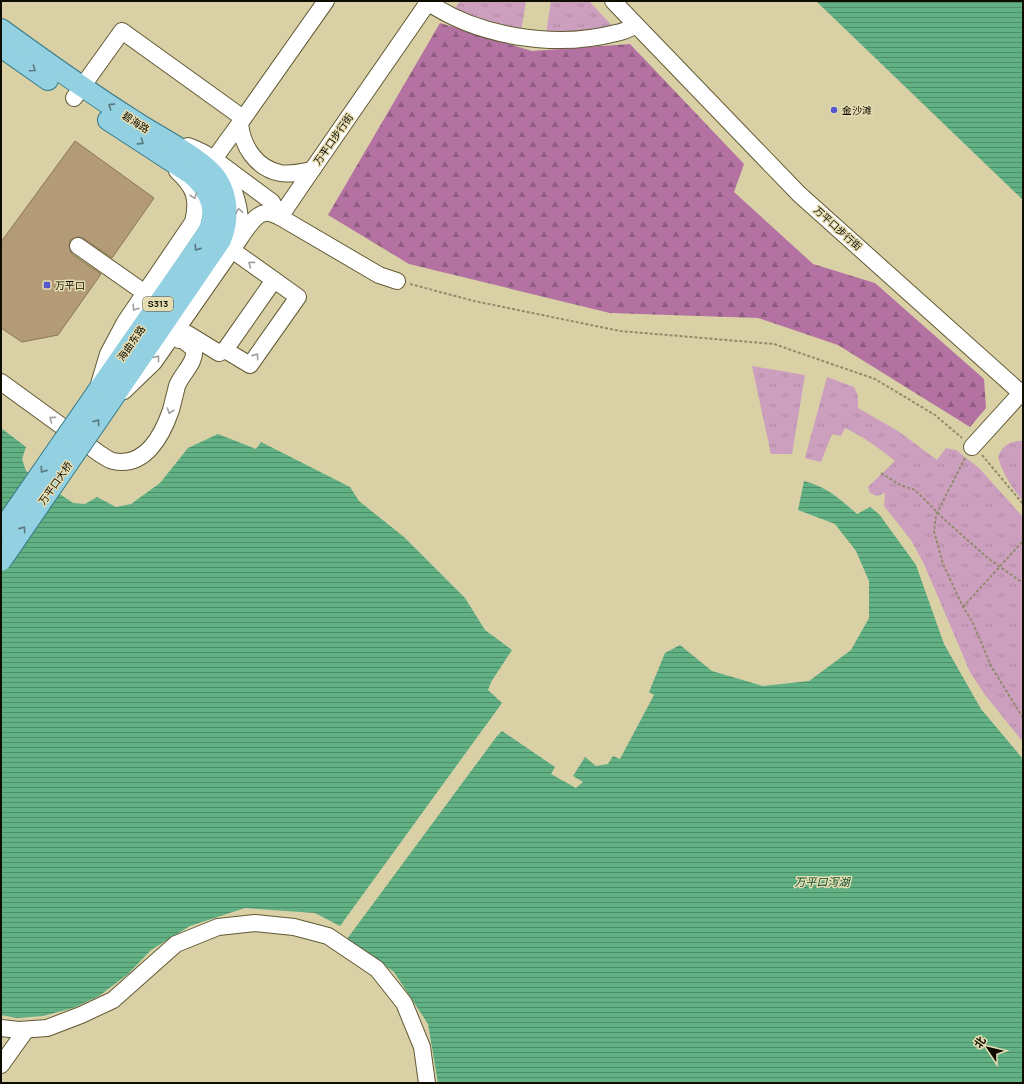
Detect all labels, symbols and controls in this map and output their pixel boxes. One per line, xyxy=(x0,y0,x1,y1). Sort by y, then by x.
one-way arrow xyxy=(29,64,36,72)
one-way arrow xyxy=(108,103,115,111)
place label: 金沙滩 xyxy=(842,103,872,117)
marker: 金沙滩 xyxy=(829,105,839,115)
street label: 碧海路 xyxy=(120,108,152,136)
street label: 万平口步行街 xyxy=(310,110,356,168)
one-way arrow xyxy=(137,137,144,145)
one-way arrow xyxy=(189,192,198,199)
street label: 万平口步行街 xyxy=(811,203,865,253)
one-way arrow xyxy=(235,208,244,214)
one-way arrow xyxy=(195,243,202,250)
one-way arrow xyxy=(248,262,255,269)
place label: 万平口 xyxy=(55,278,85,292)
marker: 万平口 xyxy=(42,280,52,290)
road number: S313 xyxy=(143,297,173,311)
one-way arrow xyxy=(133,303,140,310)
street label: 海曲东路 xyxy=(114,323,148,363)
one-way arrow xyxy=(251,353,259,360)
one-way arrow xyxy=(153,355,160,362)
one-way arrow xyxy=(166,408,175,415)
one-way arrow xyxy=(50,417,57,424)
one-way arrow xyxy=(92,419,100,426)
street label: 万平口大桥 xyxy=(35,459,75,507)
one-way arrow xyxy=(41,466,48,473)
one-way arrow xyxy=(18,526,25,533)
water label: 万平口泻湖 xyxy=(795,874,851,889)
north arrow xyxy=(968,1028,1008,1068)
text: 北 xyxy=(970,1033,989,1051)

